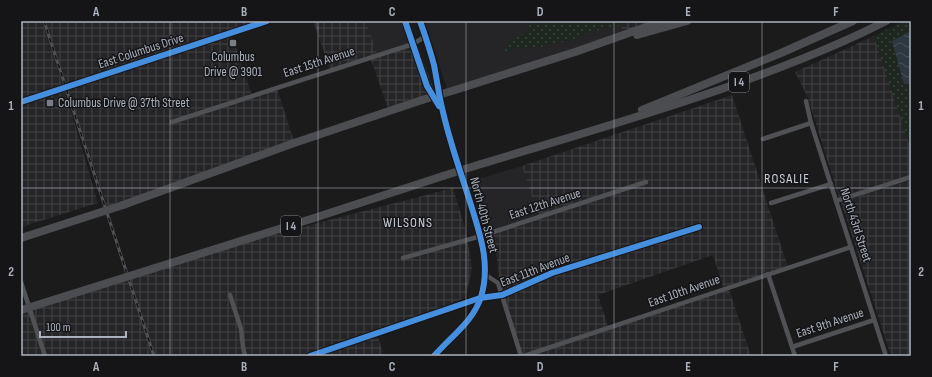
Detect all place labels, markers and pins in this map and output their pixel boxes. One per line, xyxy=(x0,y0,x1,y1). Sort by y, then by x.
marker: Columbus Drive @ 3901 xyxy=(228,38,238,48)
place label: Columbus Drive @ 3901 xyxy=(204,49,262,80)
place label: Columbus Drive @ 37th Street xyxy=(58,95,190,111)
marker: Columbus Drive @ 37th Street xyxy=(45,98,55,108)

